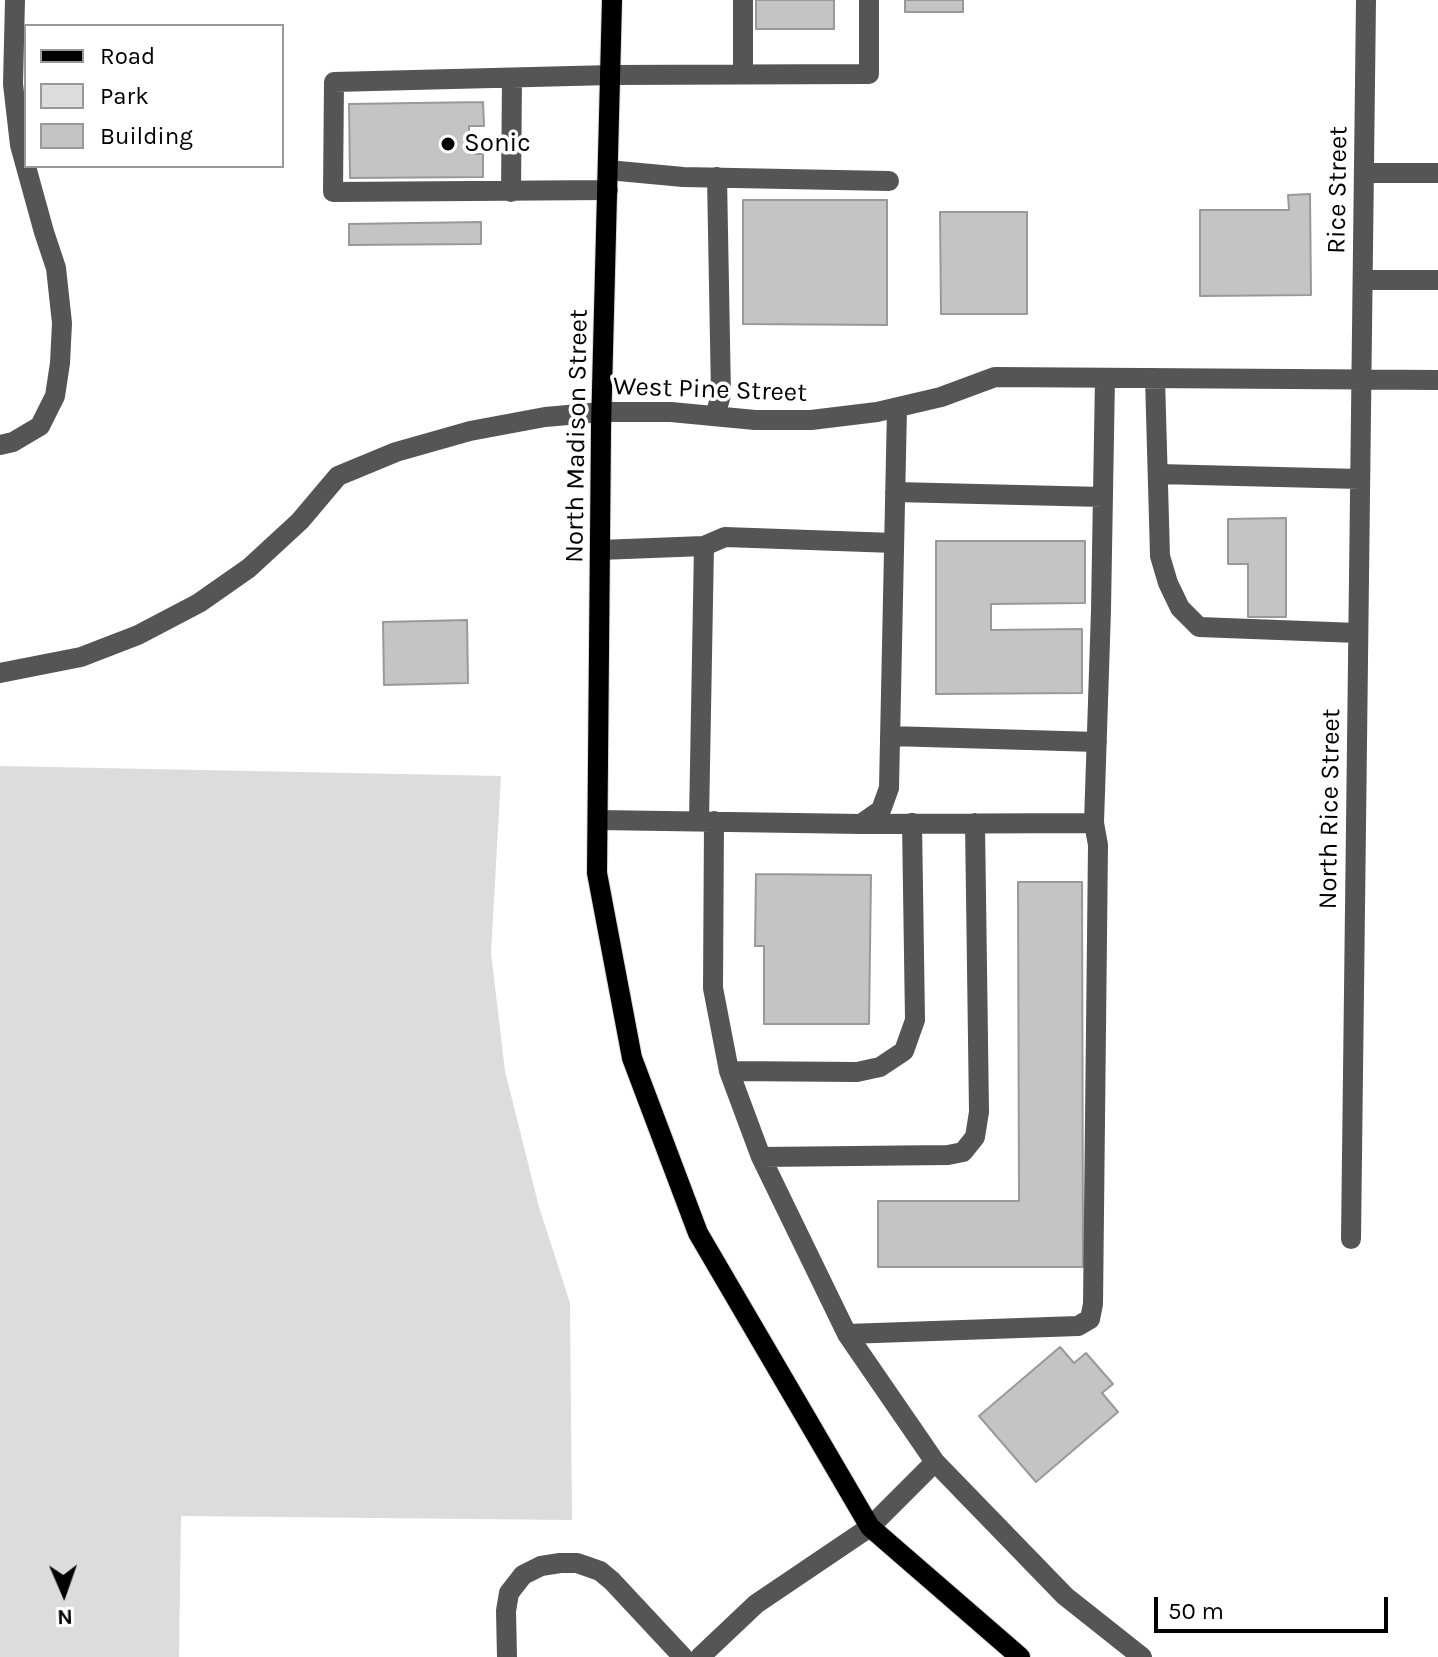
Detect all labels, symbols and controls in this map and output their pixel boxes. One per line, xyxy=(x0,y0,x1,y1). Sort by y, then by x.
legend xyxy=(24,24,284,168)
text: Road xyxy=(100,42,155,70)
text: Park xyxy=(100,82,149,110)
text: Building xyxy=(100,122,193,150)
street label: Rice Street xyxy=(1321,126,1355,254)
place label: Sonic xyxy=(464,128,531,160)
marker: Sonic xyxy=(439,135,457,153)
street label: North Madison Street xyxy=(559,309,595,563)
street label: West Pine Street xyxy=(612,371,808,409)
street label: North Rice Street xyxy=(1313,708,1347,910)
north arrow xyxy=(24,1553,104,1633)
scale bar xyxy=(1158,1581,1392,1631)
text: 50 m xyxy=(1168,1597,1224,1625)
text: N xyxy=(56,1604,73,1630)

